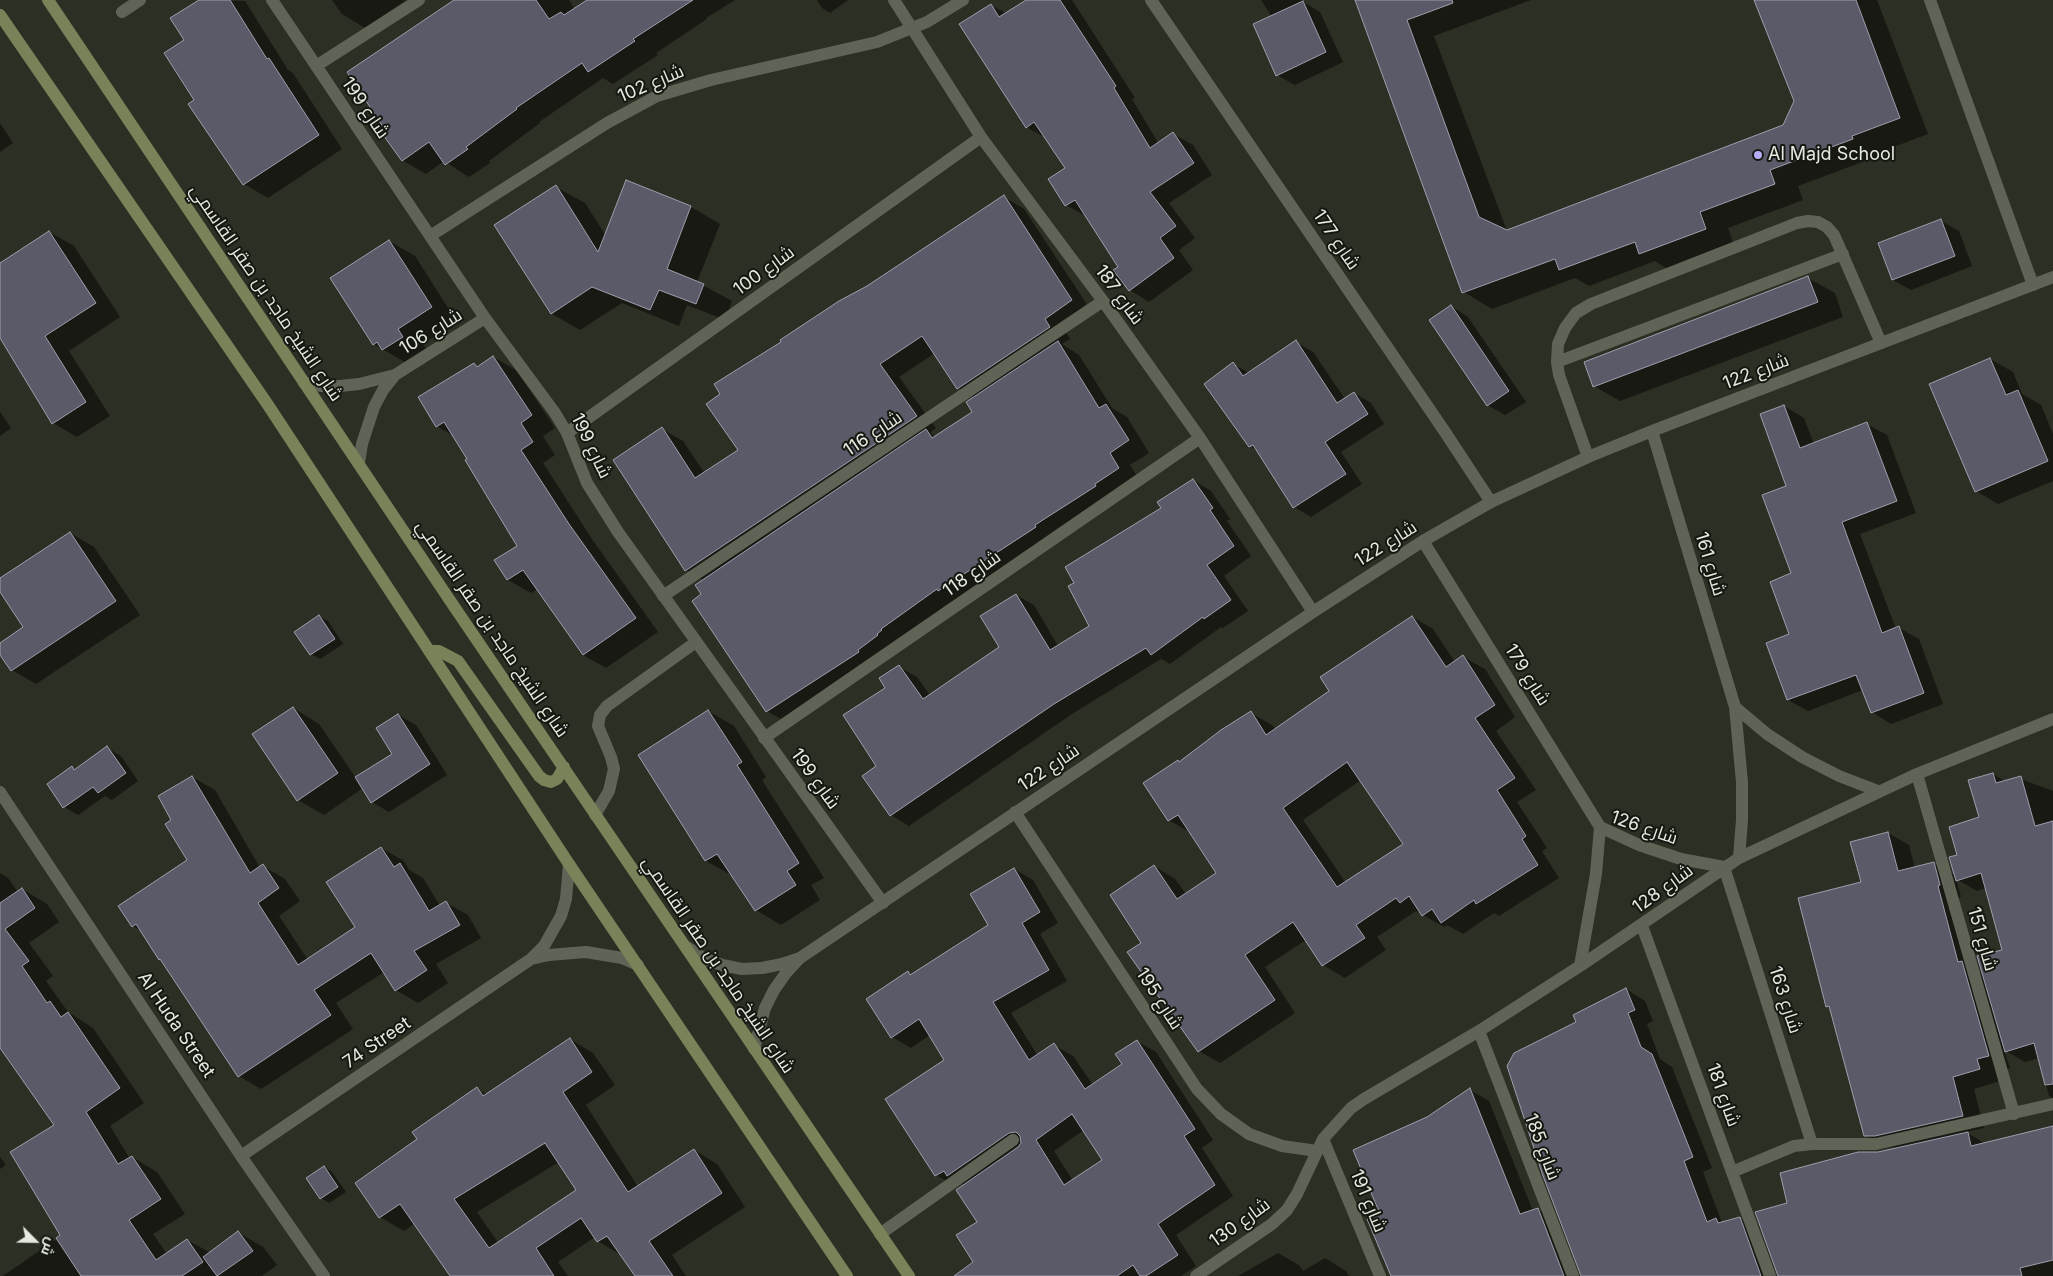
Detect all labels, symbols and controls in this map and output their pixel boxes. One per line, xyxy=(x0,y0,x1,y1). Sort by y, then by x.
street label: شارع 102 xyxy=(615,60,687,108)
street label: شارع 199 xyxy=(337,73,393,143)
place label: Al Majd School xyxy=(1768,144,1895,166)
marker: Al Majd School xyxy=(1752,149,1764,161)
street label: شارع الشيخ ماجد بن صقر القاسمي xyxy=(185,180,347,406)
street label: شارع 177 xyxy=(1308,206,1364,274)
street label: شارع 100 xyxy=(729,242,799,300)
street label: شارع 187 xyxy=(1090,261,1148,329)
street label: شارع 106 xyxy=(396,304,466,360)
street label: شارع 122 xyxy=(1720,350,1792,394)
street label: شارع 116 xyxy=(840,407,906,461)
street label: شارع 199 xyxy=(566,410,616,482)
street label: شارع الشيخ ماجد بن صقر القاسمي xyxy=(411,516,573,742)
street label: شارع 122 xyxy=(1351,517,1421,571)
street label: شارع 161 xyxy=(1690,529,1730,599)
street label: شارع 118 xyxy=(939,546,1005,602)
street label: شارع 179 xyxy=(1500,640,1554,710)
street label: شارع 122 xyxy=(1014,740,1084,796)
street label: شارع 199 xyxy=(786,745,844,813)
street label: شارع 126 xyxy=(1608,806,1680,850)
street label: شارع الشيخ ماجد بن صقر القاسمي xyxy=(637,852,799,1078)
street label: شارع 128 xyxy=(1629,860,1697,918)
street label: شارع 151 xyxy=(1963,905,2001,973)
street label: شارع 195 xyxy=(1131,964,1187,1034)
street label: شارع 163 xyxy=(1764,964,1806,1036)
street label: Al Huda Street xyxy=(133,968,219,1082)
street label: 74 Street xyxy=(339,1013,415,1073)
street label: شارع 181 xyxy=(1702,1060,1744,1130)
street label: شارع 185 xyxy=(1519,1111,1565,1183)
street label: شارع 191 xyxy=(1345,1167,1391,1235)
street label: شارع 130 xyxy=(1205,1194,1275,1252)
north arrow xyxy=(10,1216,60,1266)
text: ش xyxy=(38,1235,61,1259)

